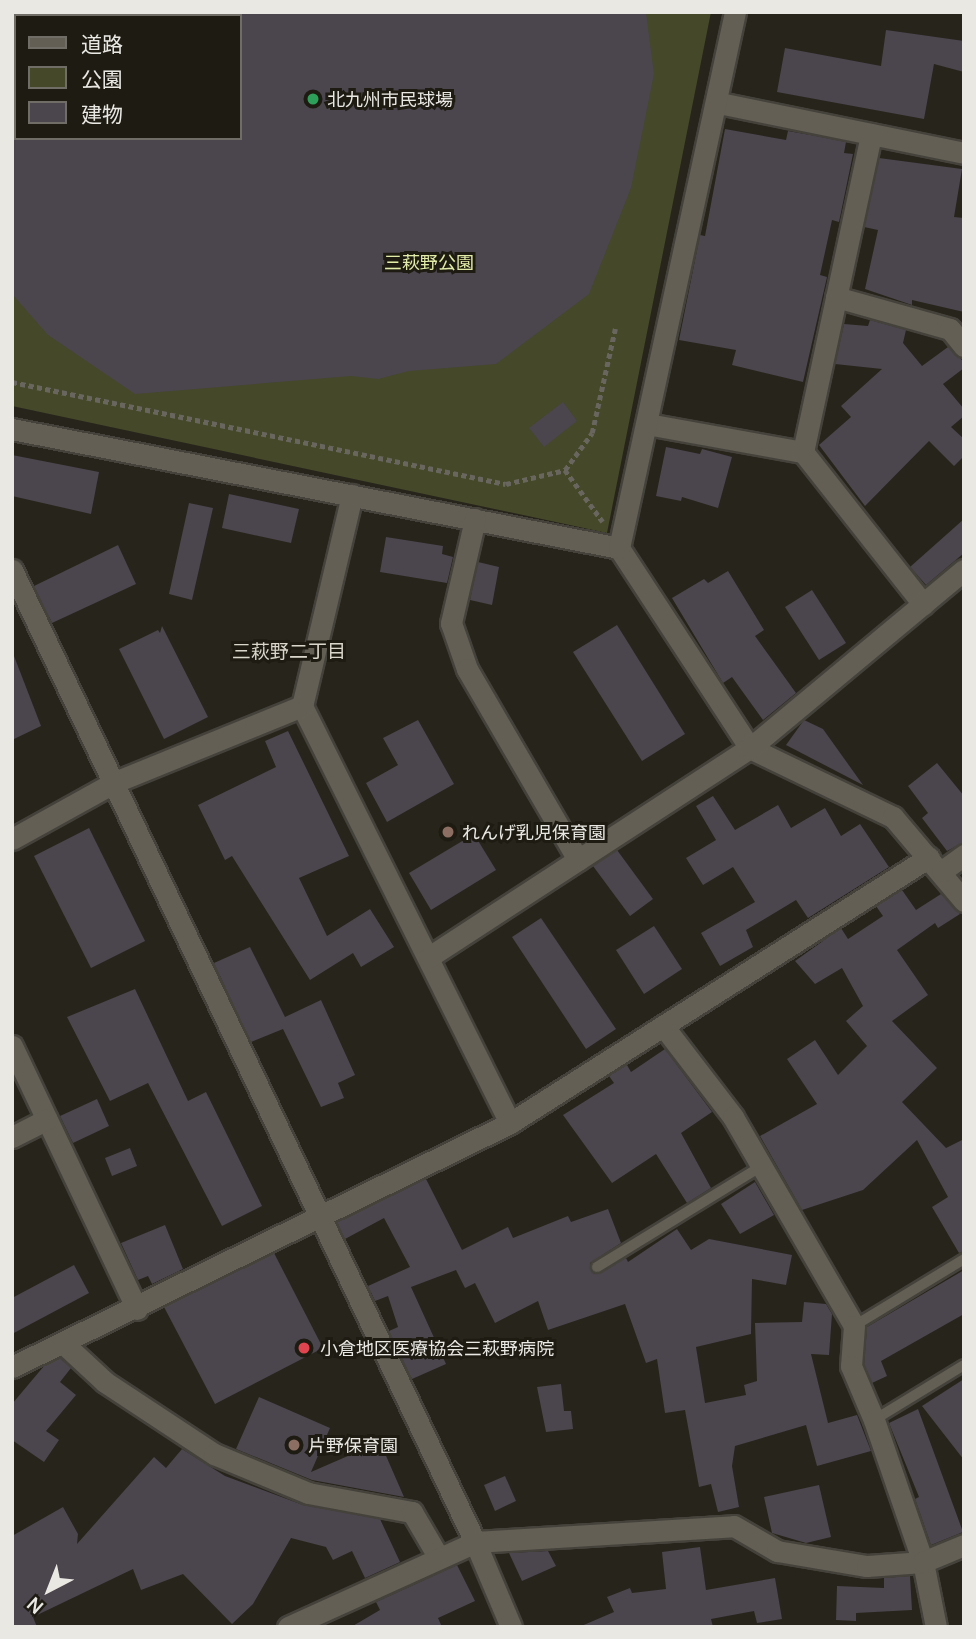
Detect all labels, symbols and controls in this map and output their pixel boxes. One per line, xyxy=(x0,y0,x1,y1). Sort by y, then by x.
legend xyxy=(14,14,242,140)
text: 道路 xyxy=(81,30,123,58)
text: 公園 xyxy=(81,65,123,93)
place label: 北九州市民球場 xyxy=(327,88,453,110)
marker: 北九州市民球場 xyxy=(305,91,321,107)
text: 建物 xyxy=(81,100,123,128)
park label: 三萩野公園 xyxy=(384,251,474,273)
district label: 三萩野二丁目 xyxy=(232,641,346,663)
place label: れんげ乳児保育園 xyxy=(462,821,606,843)
marker: れんげ乳児保育園 xyxy=(440,824,456,840)
place label: 小倉地区医療協会三萩野病院 xyxy=(320,1337,554,1359)
marker: 小倉地区医療協会三萩野病院 xyxy=(294,1338,314,1358)
place label: 片野保育園 xyxy=(308,1434,398,1456)
marker: 片野保育園 xyxy=(286,1437,302,1453)
north arrow xyxy=(14,1555,84,1625)
text: N xyxy=(21,1591,49,1620)

